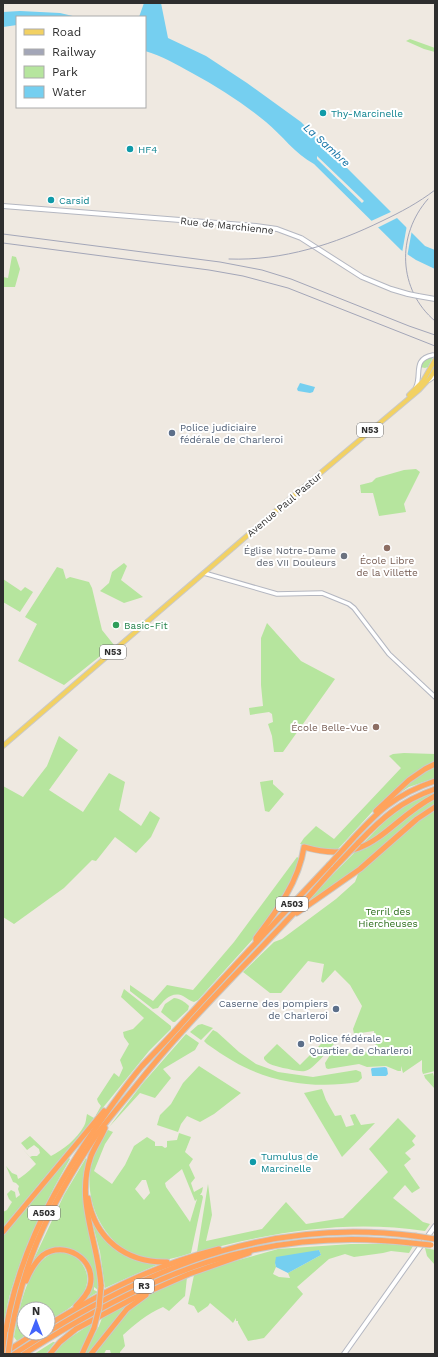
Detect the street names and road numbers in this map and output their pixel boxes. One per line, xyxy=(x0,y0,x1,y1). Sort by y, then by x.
street label: Rue de Marchienne xyxy=(180,215,274,236)
road number: N53 xyxy=(357,423,383,437)
street label: Avenue Paul Pastur xyxy=(245,470,324,539)
road number: N53 xyxy=(100,645,126,659)
road number: A503 xyxy=(276,897,308,911)
road number: A503 xyxy=(28,1206,60,1220)
road number: R3 xyxy=(134,1279,154,1293)

